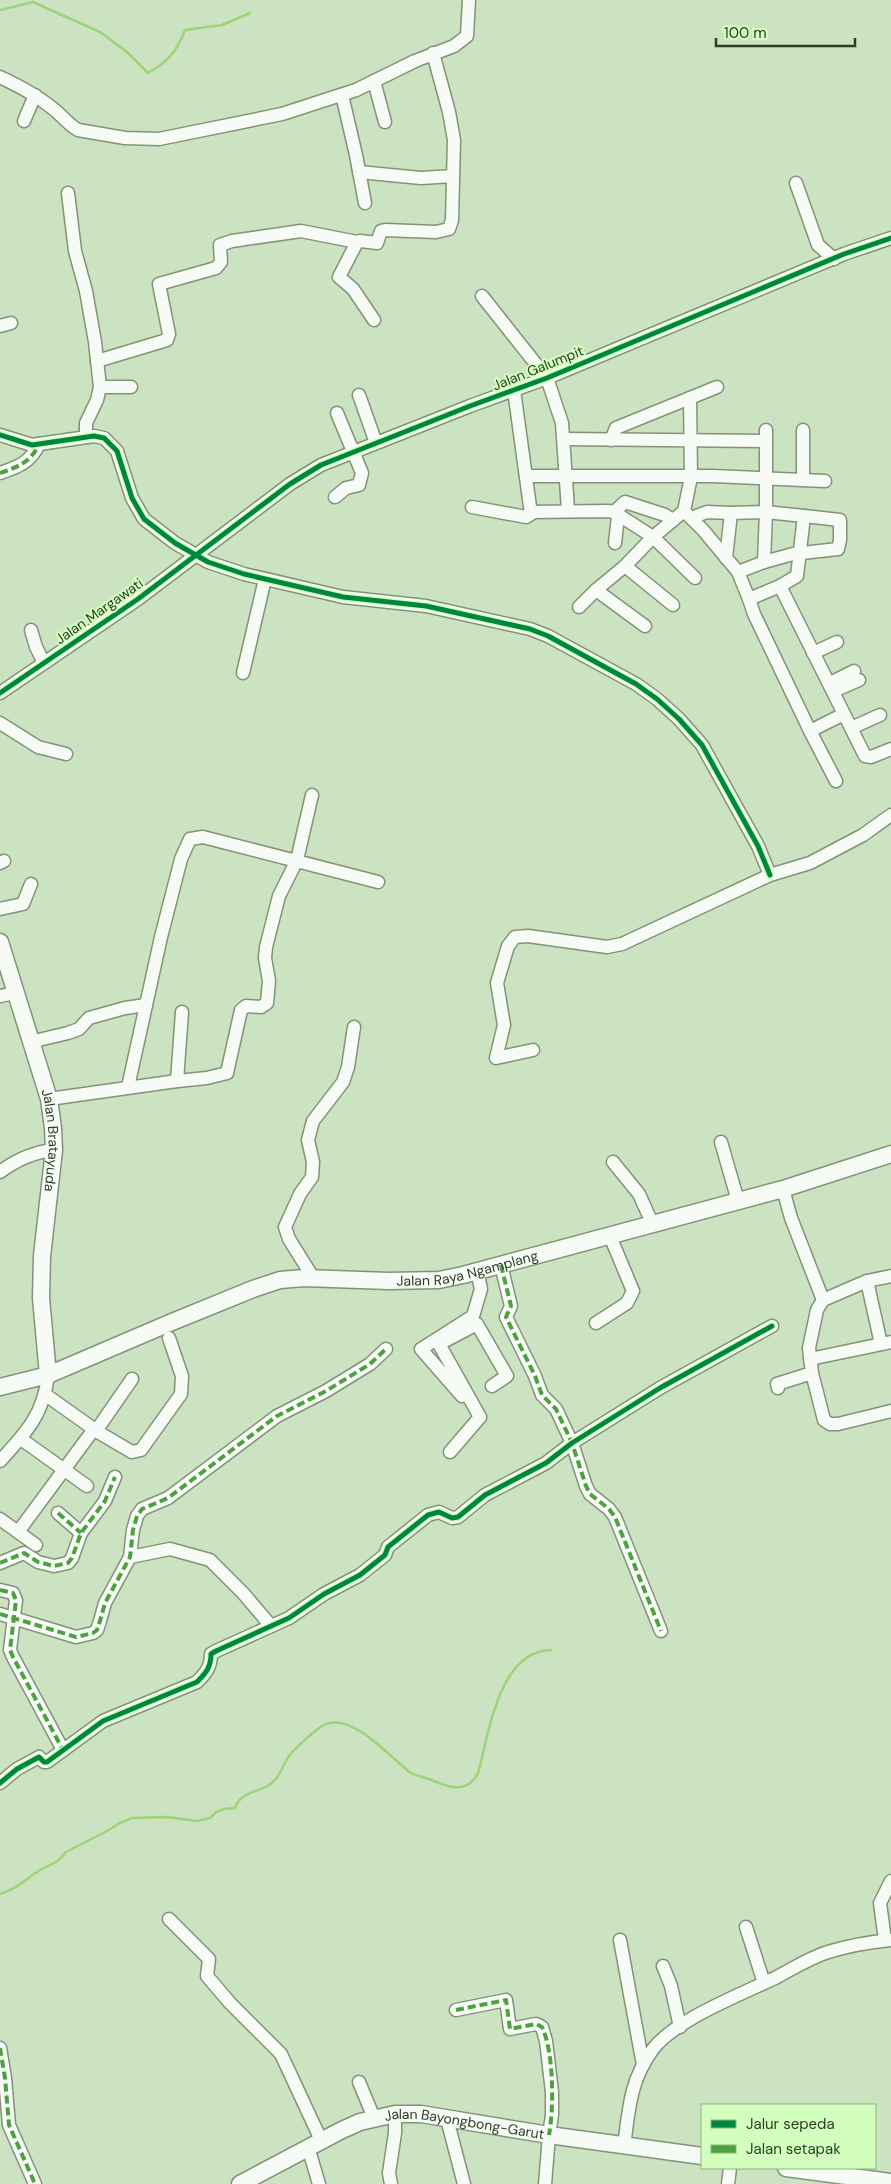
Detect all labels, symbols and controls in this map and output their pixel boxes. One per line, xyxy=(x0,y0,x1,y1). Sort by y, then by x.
scale bar xyxy=(716,15,855,47)
text: 100 m xyxy=(724,23,767,43)
street label: Jalan Galumpit xyxy=(490,342,586,394)
street label: Jalan Margawati xyxy=(51,574,147,648)
street label: Jalan Bratayuda xyxy=(37,1087,63,1193)
street label: Jalan Raya Ngamplang xyxy=(396,1246,540,1290)
street label: Jalan Bayongbong-Garut xyxy=(382,2104,546,2143)
legend xyxy=(701,2104,876,2169)
text: Jalur sepeda xyxy=(746,2114,835,2134)
text: Jalan setapak xyxy=(746,2139,841,2159)

